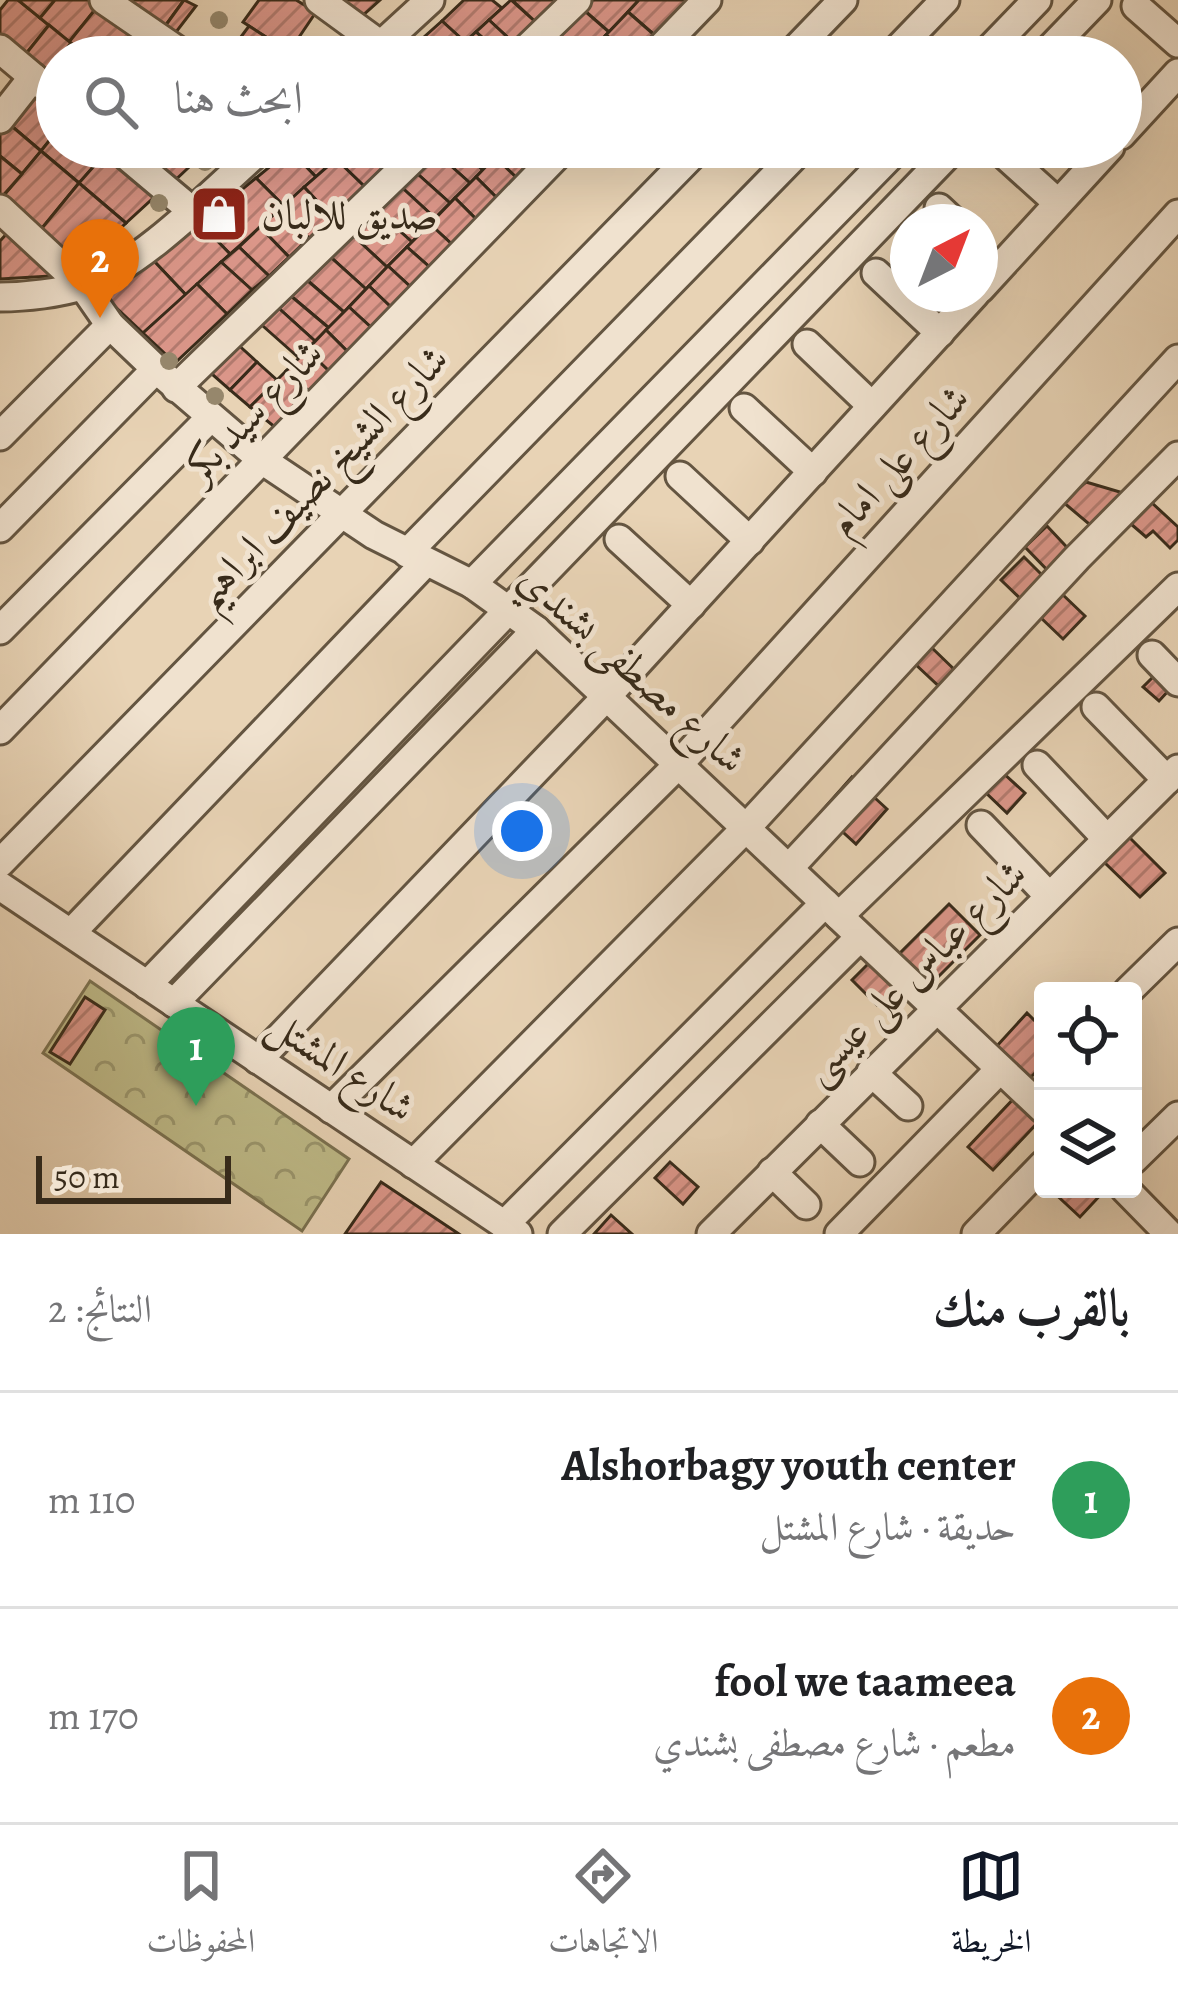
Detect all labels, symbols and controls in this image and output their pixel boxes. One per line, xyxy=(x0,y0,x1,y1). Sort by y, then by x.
search box xyxy=(36,36,1142,168)
text: ابحث هنا xyxy=(174,67,303,129)
icon: search xyxy=(78,69,144,135)
shop icon: صديق للالبان xyxy=(188,183,250,245)
place label: صديق للالبان xyxy=(261,186,438,243)
north arrow xyxy=(890,204,998,312)
pin: 2 xyxy=(61,219,139,318)
street label: شارع سيد بكر xyxy=(167,326,341,502)
street label: شارع الشيخ نصيف ابراهيم xyxy=(179,331,470,630)
street label: شارع على امام xyxy=(814,371,988,554)
street label: شارع مصطفى بشندي xyxy=(502,550,760,791)
your location xyxy=(492,801,552,861)
street label: شارع عباس على عيسى xyxy=(789,846,1044,1101)
map controls xyxy=(1034,982,1142,1198)
button: locate xyxy=(1034,982,1142,1090)
street label: شارع المشتل xyxy=(253,995,427,1141)
pin: 1 xyxy=(157,1007,235,1106)
button: layers xyxy=(1034,1090,1142,1198)
scale bar xyxy=(36,1150,231,1203)
text: 50 m xyxy=(54,1154,120,1199)
text: بالقرب منك xyxy=(933,1273,1130,1343)
text: النتائج: 2 xyxy=(48,1282,152,1335)
text: Alshorbagy youth center xyxy=(561,1434,1016,1496)
text: 110 m xyxy=(48,1473,136,1526)
text: 1 xyxy=(1084,1473,1098,1526)
text: حديقة · شارع المشتل xyxy=(759,1500,1016,1553)
text: fool we taameea xyxy=(714,1650,1016,1712)
text: 170 m xyxy=(48,1689,139,1742)
text: 2 xyxy=(1082,1689,1100,1742)
text: مطعم · شارع مصطفى بشندي xyxy=(653,1716,1016,1769)
tab: المحفوظات xyxy=(146,1843,255,1973)
tab: الاتجاهات xyxy=(548,1843,658,1973)
tab: الخريطة xyxy=(951,1843,1032,1973)

